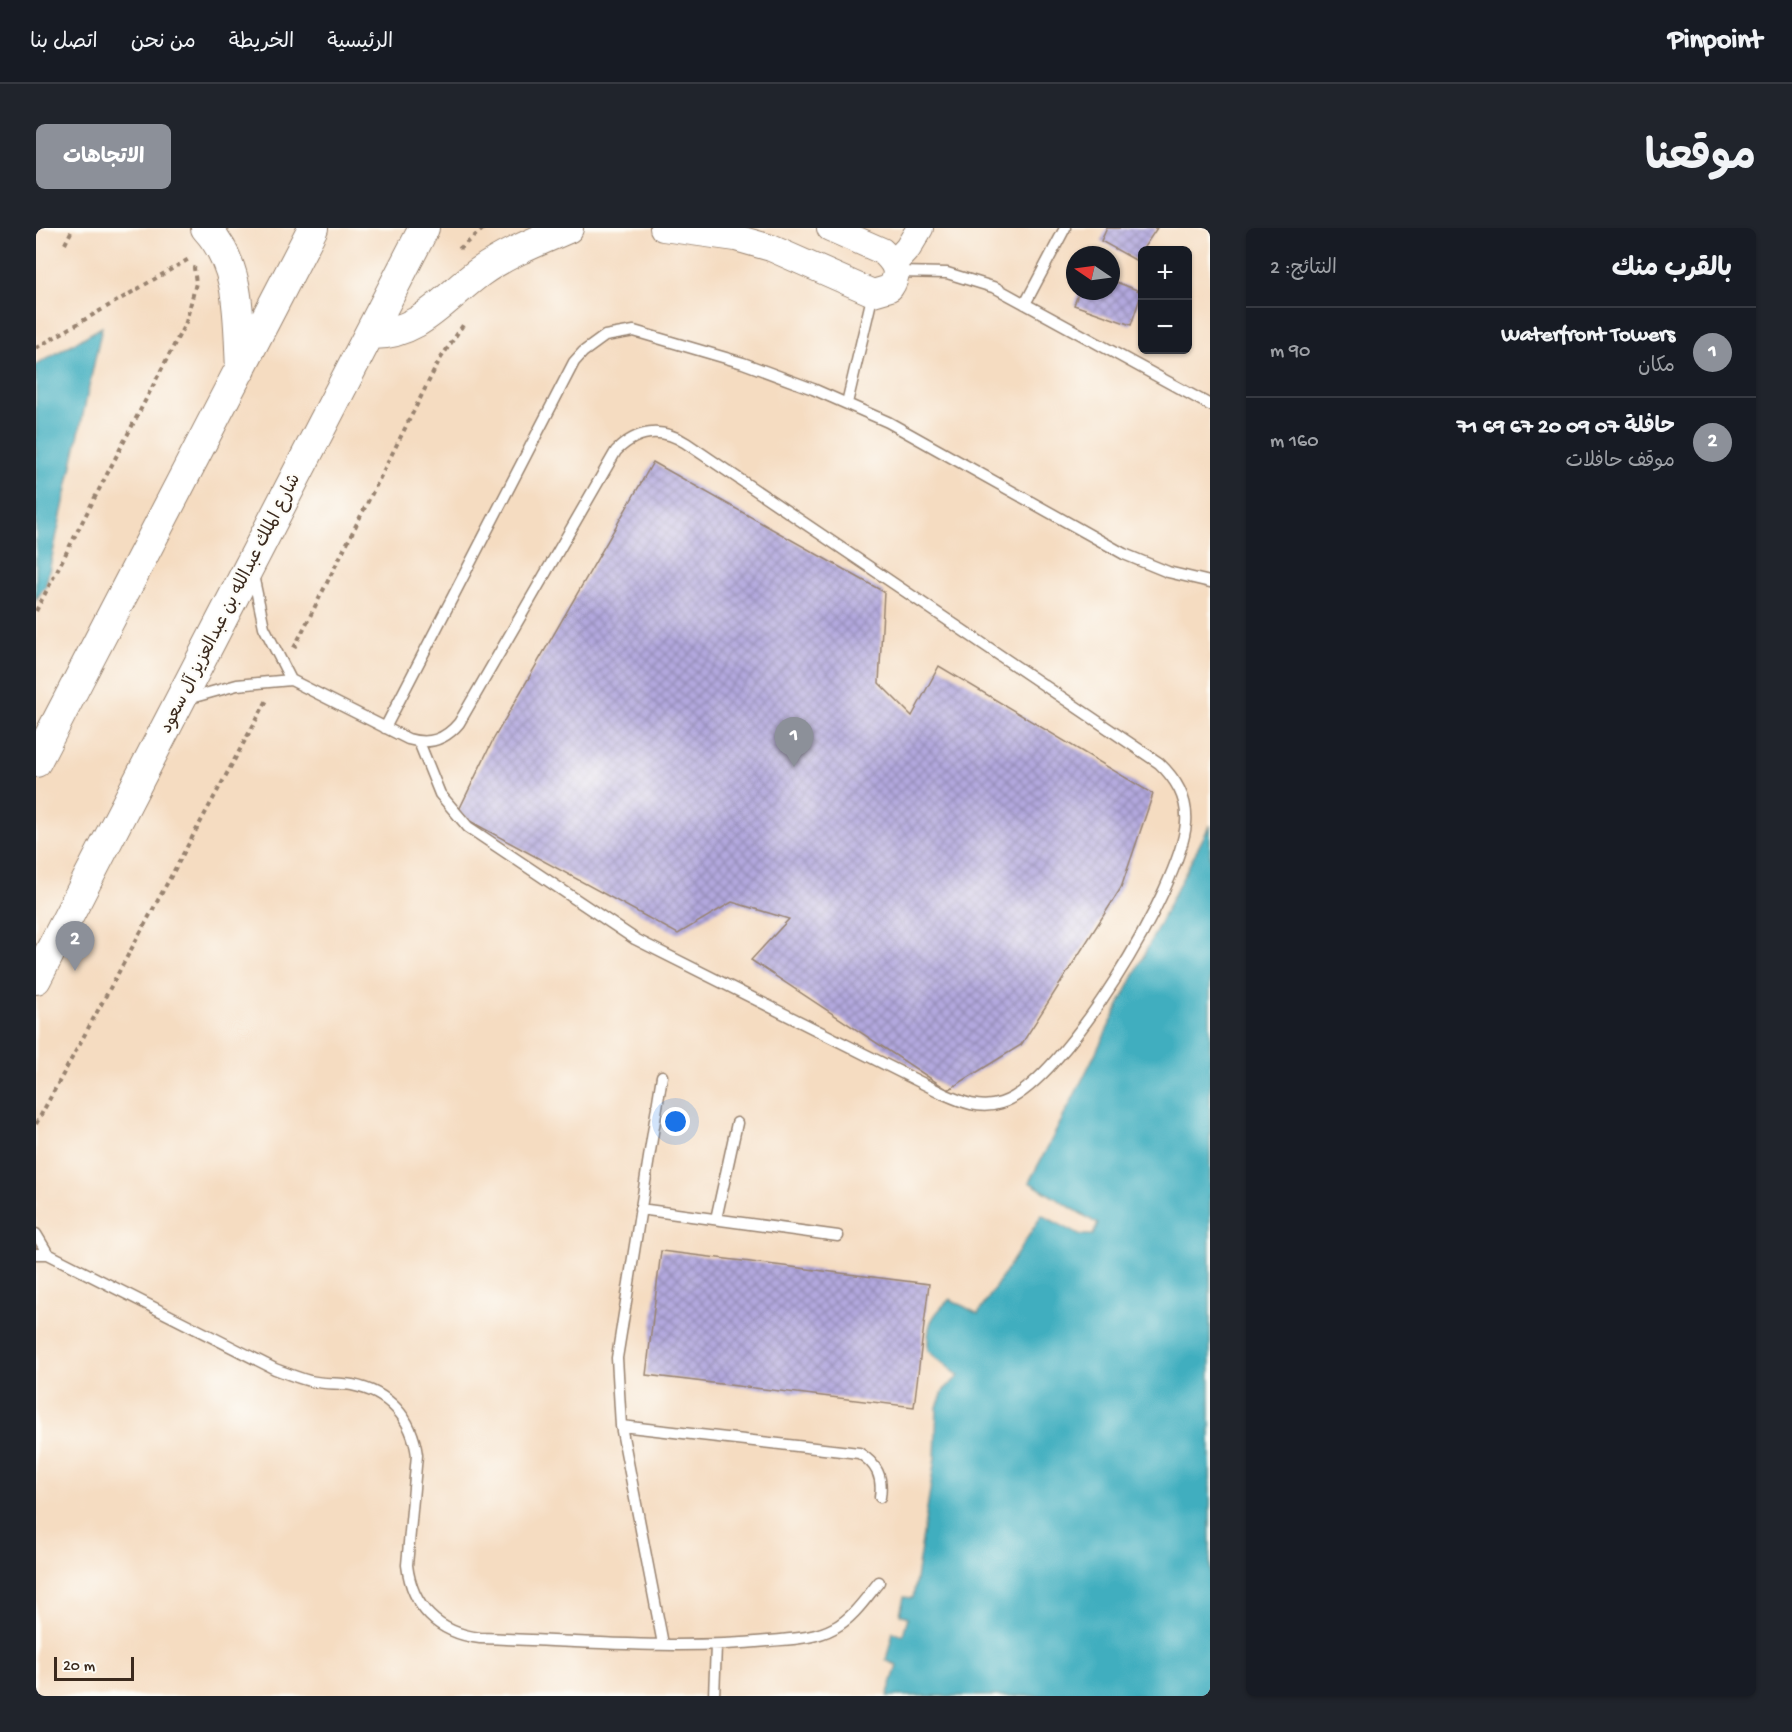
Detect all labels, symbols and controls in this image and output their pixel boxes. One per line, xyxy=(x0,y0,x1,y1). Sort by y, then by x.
text: Pinpoint xyxy=(1668,25,1762,58)
text: اتصل بنا xyxy=(30,31,98,56)
text: من نحن xyxy=(131,31,196,56)
text: الخريطة xyxy=(229,31,294,56)
text: الرئيسية xyxy=(327,31,393,56)
button: الاتجاهات xyxy=(36,124,171,189)
text: موقعنا xyxy=(1645,136,1756,185)
north arrow xyxy=(1066,246,1120,300)
map controls xyxy=(1138,246,1192,354)
button: + xyxy=(1138,246,1192,300)
text: بالقرب منك xyxy=(1612,255,1732,286)
text: النتائج: 2 xyxy=(1270,258,1337,281)
button: − xyxy=(1138,300,1192,354)
text: Waterfront Towers xyxy=(1501,323,1675,349)
text: 90 m xyxy=(1270,341,1310,364)
text: 1 xyxy=(1708,341,1717,364)
text: مكان xyxy=(1638,356,1675,379)
text: حافلة 07 09 20 67 69 71 xyxy=(1457,415,1675,441)
text: 160 m xyxy=(1270,431,1319,454)
text: 2 xyxy=(1708,431,1717,454)
text: موقف حافلات xyxy=(1566,451,1675,474)
street label: شارع الملك عبدالله بن عبدالعزيز آل سعود xyxy=(155,470,306,737)
pin: 1 xyxy=(774,718,813,767)
pin: 2 xyxy=(56,922,94,971)
your location xyxy=(661,1107,690,1136)
scale bar xyxy=(54,1654,134,1682)
text: 20 m xyxy=(63,1658,95,1677)

